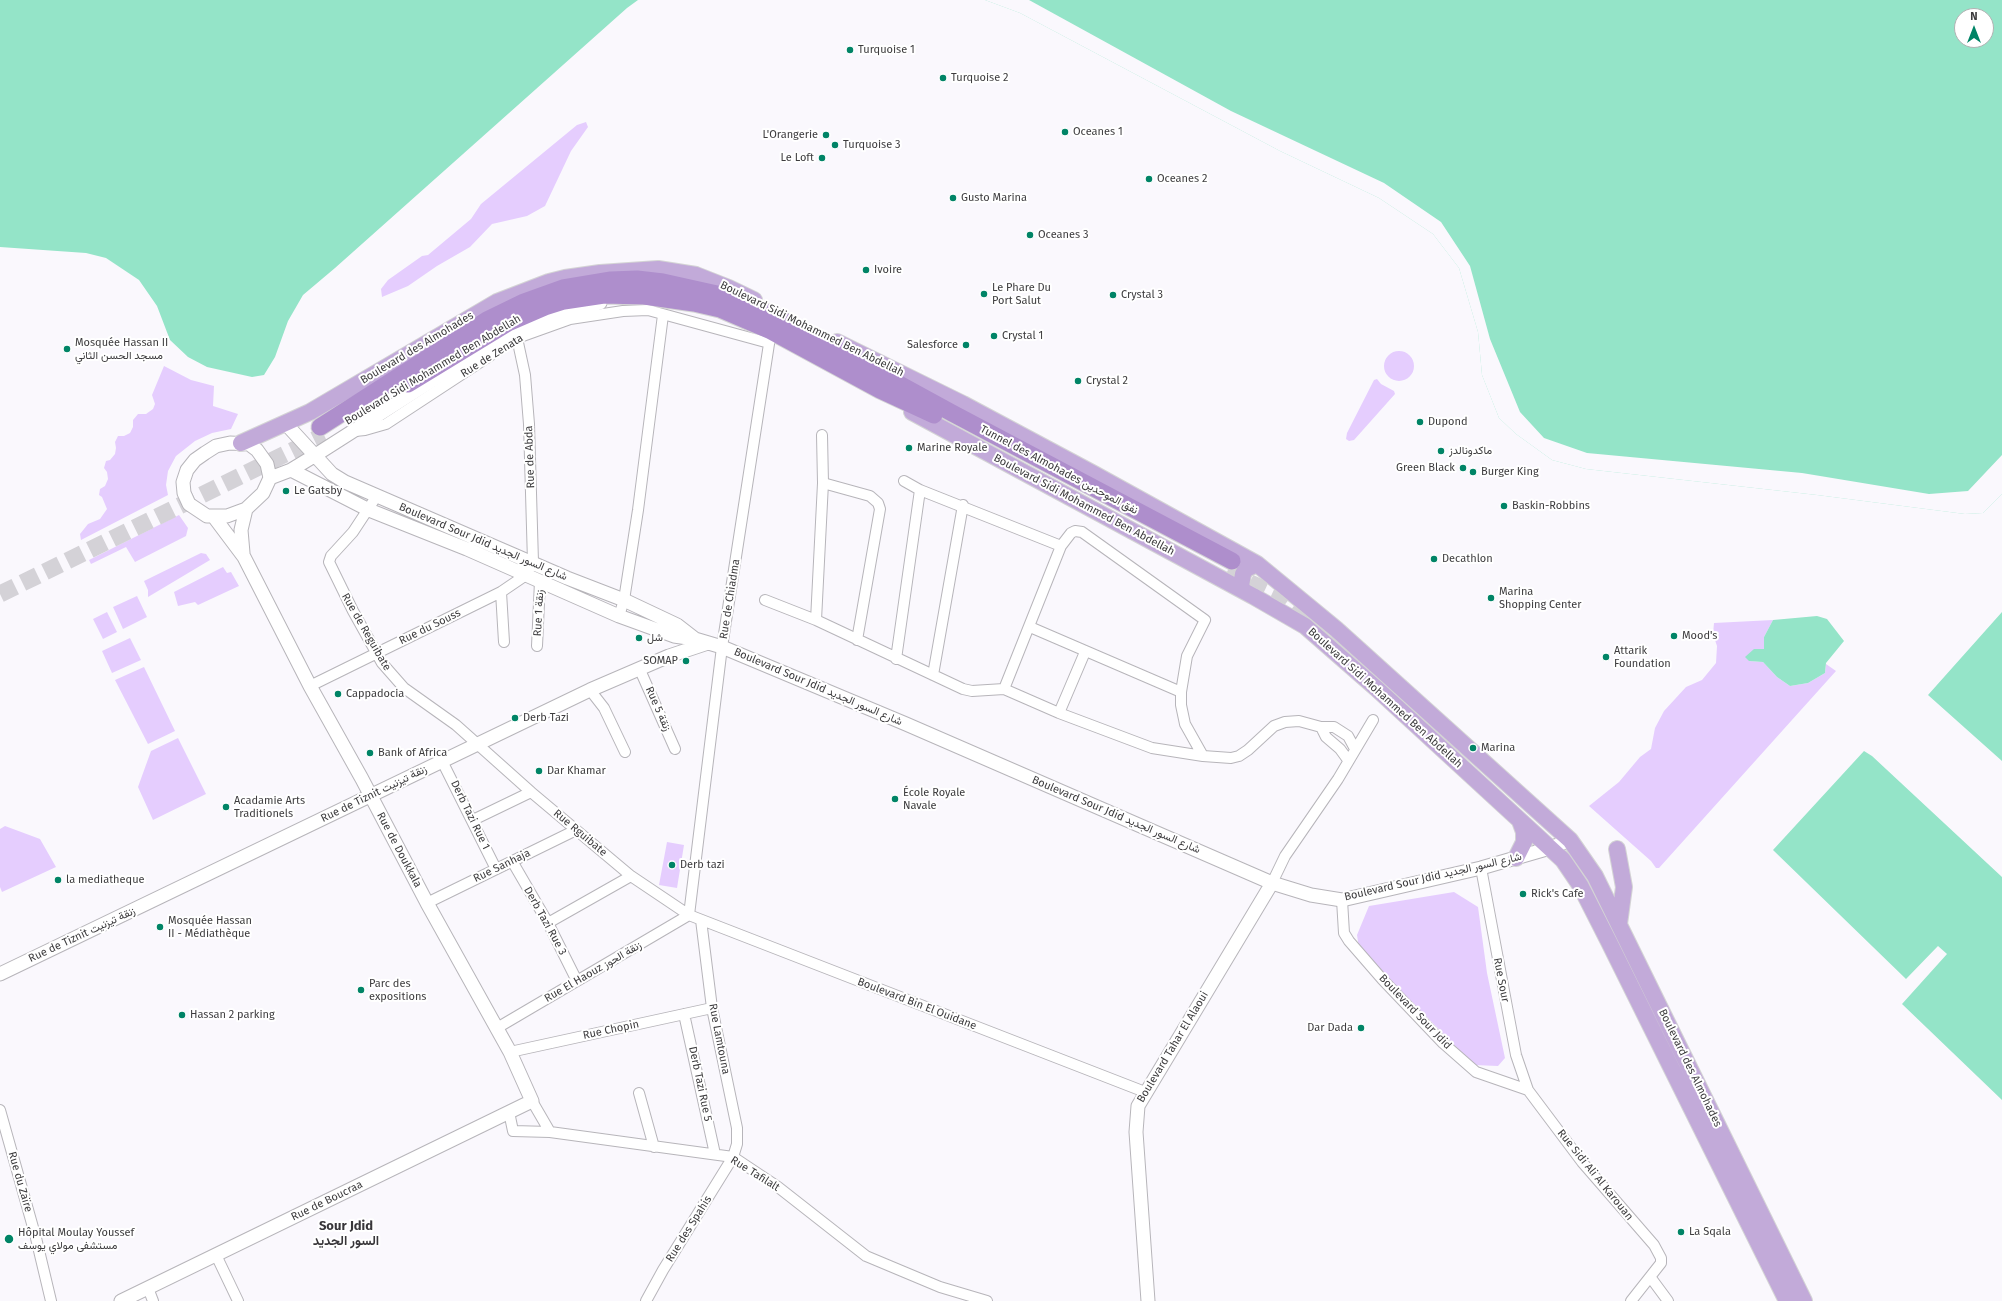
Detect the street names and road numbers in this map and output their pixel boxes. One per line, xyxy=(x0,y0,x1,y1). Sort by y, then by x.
street label: Boulevard Sidi Mohammed Ben Abdellah xyxy=(718,279,906,379)
street label: Boulevard des Almohades xyxy=(358,309,476,387)
street label: Boulevard Sidi Mohammed Ben Abdellah xyxy=(343,312,523,428)
street label: Rue de Zenata xyxy=(458,332,526,380)
street label: Tunnel des Almohades نفق الموحدين xyxy=(978,423,1140,517)
street label: Rue de Abda xyxy=(522,425,538,489)
street label: Boulevard Sidi Mohammed Ben Abdellah xyxy=(991,452,1177,558)
street label: Boulevard Sour Jdid شارع السور الجديد xyxy=(397,500,569,584)
street label: Rue de Chiadma xyxy=(717,558,743,640)
street label: Rue 1 زنقة xyxy=(531,589,547,637)
street label: Rue de Reguibate xyxy=(338,591,394,673)
street label: Rue du Souss xyxy=(397,606,463,648)
street label: Boulevard Sidi Mohammed Ben Abdellah xyxy=(1305,625,1465,771)
street label: Boulevard Sour Jdid شارع السور الجديد xyxy=(732,645,904,729)
street label: Rue 5 زنقة xyxy=(642,685,674,733)
street label: Rue de Tiznit زنقة تيزنيت xyxy=(319,763,429,825)
street label: Boulevard Sour Jdid شارع السور الجديد xyxy=(1030,773,1202,857)
street label: Derb Tazi Rue 1 xyxy=(448,778,492,852)
street label: Rue Rguibate xyxy=(551,807,609,859)
street label: Rue de Doukkala xyxy=(374,810,424,890)
street label: Rue Sanhaja xyxy=(471,847,533,885)
street label: Boulevard Sour Jdid شارع السور الجديد xyxy=(1343,850,1523,904)
street label: Derb Tazi Rue 3 xyxy=(521,884,569,958)
street label: Rue de Tiznit زنقة تيزنيت xyxy=(27,904,137,966)
street label: Rue El Haouz زنقة الحوز xyxy=(542,939,644,1005)
street label: Rue Sour xyxy=(1490,957,1512,1003)
street label: Boulevard Sour Jdid xyxy=(1376,972,1454,1052)
street label: Boulevard Bin El Ouidane xyxy=(856,975,978,1033)
street label: Boulevard Tahar El Alaoui xyxy=(1135,989,1211,1105)
street label: Rue Lamtouna xyxy=(706,1002,732,1076)
street label: Boulevard des Almohades xyxy=(1656,1007,1724,1129)
street label: Rue Chopin xyxy=(582,1018,640,1042)
street label: Derb Tazi Rue 5 xyxy=(686,1045,714,1123)
street label: Rue Sidi Ali Al Karouan xyxy=(1554,1127,1636,1223)
street label: Rue du Zaïre xyxy=(5,1150,35,1214)
street label: Rue Tafilalt xyxy=(728,1154,782,1194)
street label: Rue de Boucraa xyxy=(289,1178,365,1224)
street label: Rue des Spahis xyxy=(663,1193,715,1265)

